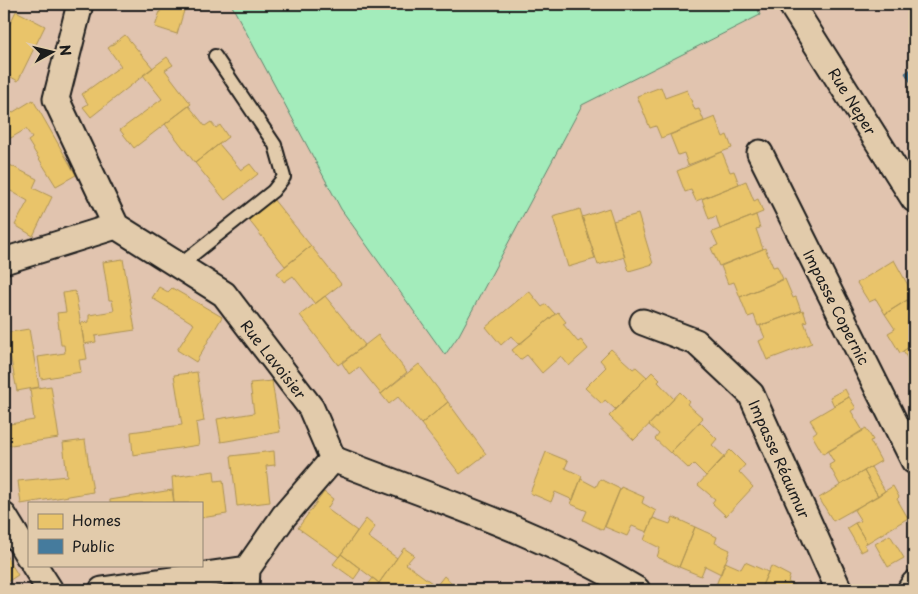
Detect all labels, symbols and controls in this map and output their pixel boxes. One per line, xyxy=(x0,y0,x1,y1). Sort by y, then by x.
north arrow xyxy=(28,28,78,78)
text: N xyxy=(54,43,77,57)
street label: Rue Neper xyxy=(823,63,883,139)
street label: Impasse Copernic xyxy=(798,245,876,369)
street label: Rue Lavoisier xyxy=(236,315,312,404)
street label: Impasse Réaumur xyxy=(744,396,816,522)
legend xyxy=(28,502,202,566)
text: Homes xyxy=(72,508,121,531)
text: Public xyxy=(72,534,115,557)

